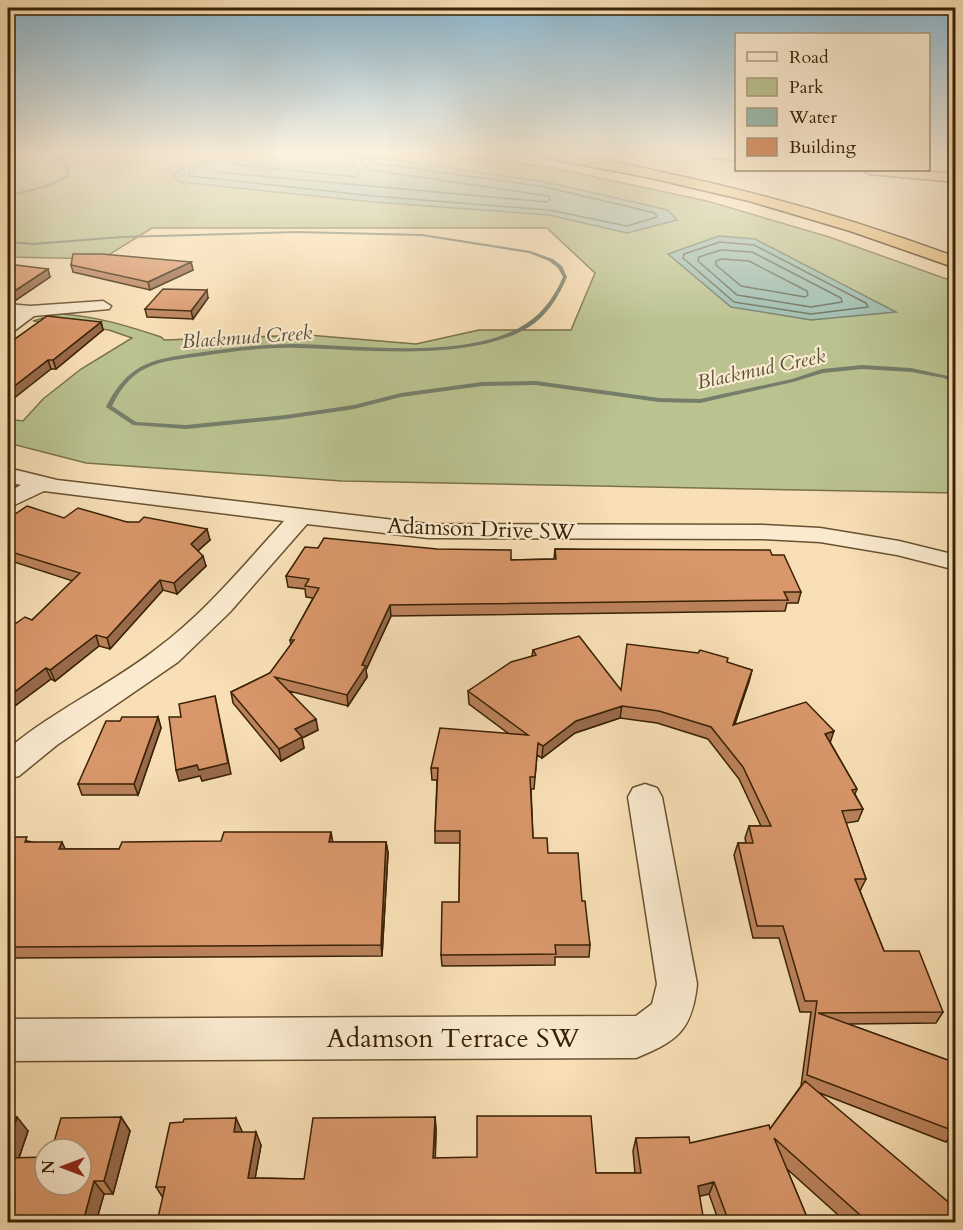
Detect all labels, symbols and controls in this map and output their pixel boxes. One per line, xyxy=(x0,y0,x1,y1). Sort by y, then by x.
legend xyxy=(735,33,930,171)
text: Road xyxy=(789,45,829,70)
text: Park xyxy=(789,75,824,100)
text: Water xyxy=(788,105,838,130)
text: Building xyxy=(789,135,857,160)
water label: Blackmud Creek xyxy=(181,319,313,355)
water label: Blackmud Creek xyxy=(694,342,828,396)
street label: Adamson Drive SW xyxy=(387,511,576,547)
street label: Adamson Terrace SW xyxy=(327,1020,580,1057)
north arrow xyxy=(33,1137,93,1197)
text: N xyxy=(38,1160,60,1174)

